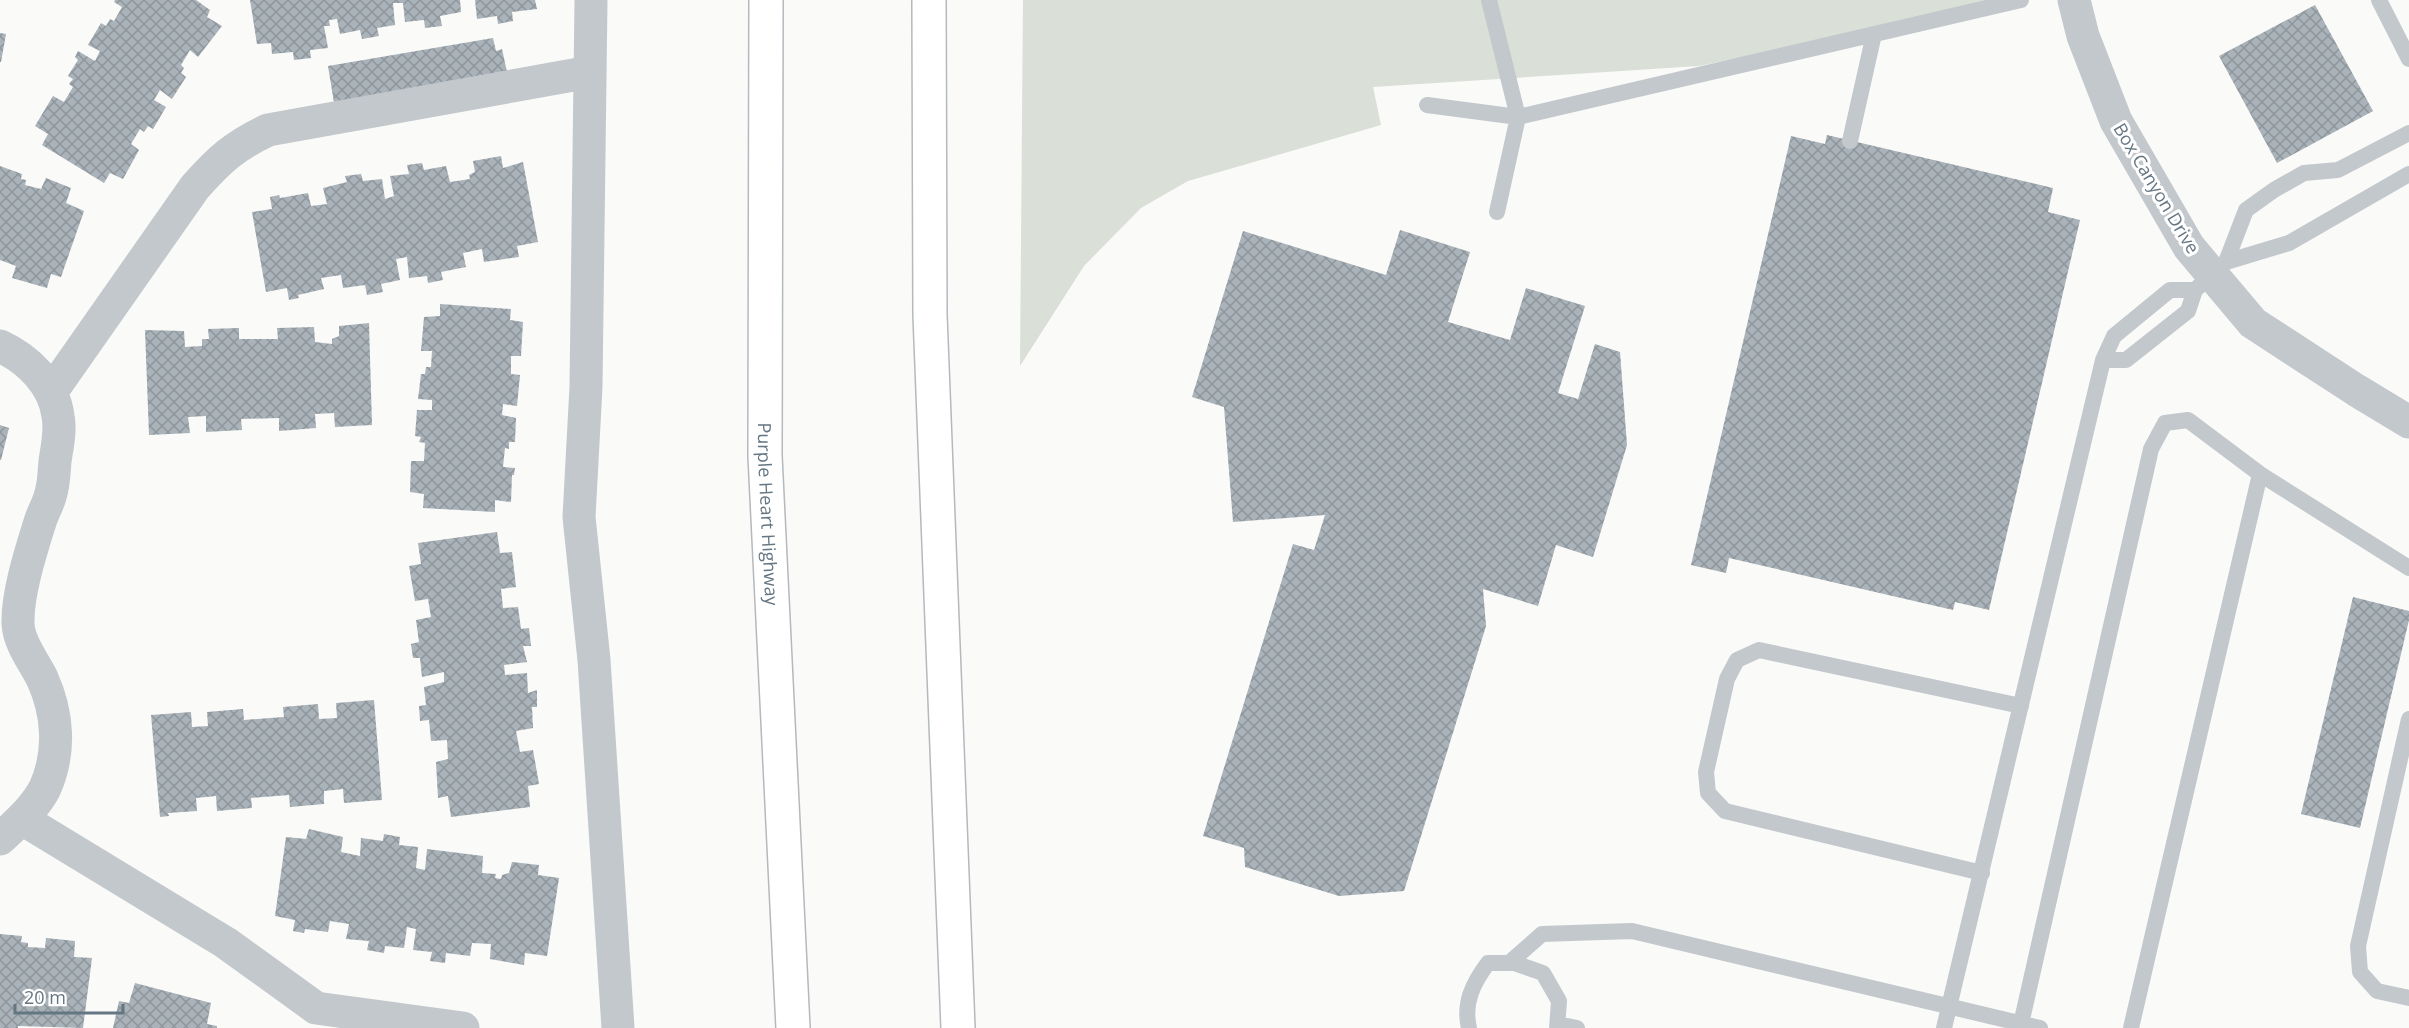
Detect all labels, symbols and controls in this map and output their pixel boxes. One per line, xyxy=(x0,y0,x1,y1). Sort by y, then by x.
street label: Box Canyon Drive xyxy=(2108,118,2206,258)
street label: Purple Heart Highway xyxy=(753,422,784,607)
scale bar xyxy=(15,977,123,1015)
text: 20 m xyxy=(24,985,66,1009)

